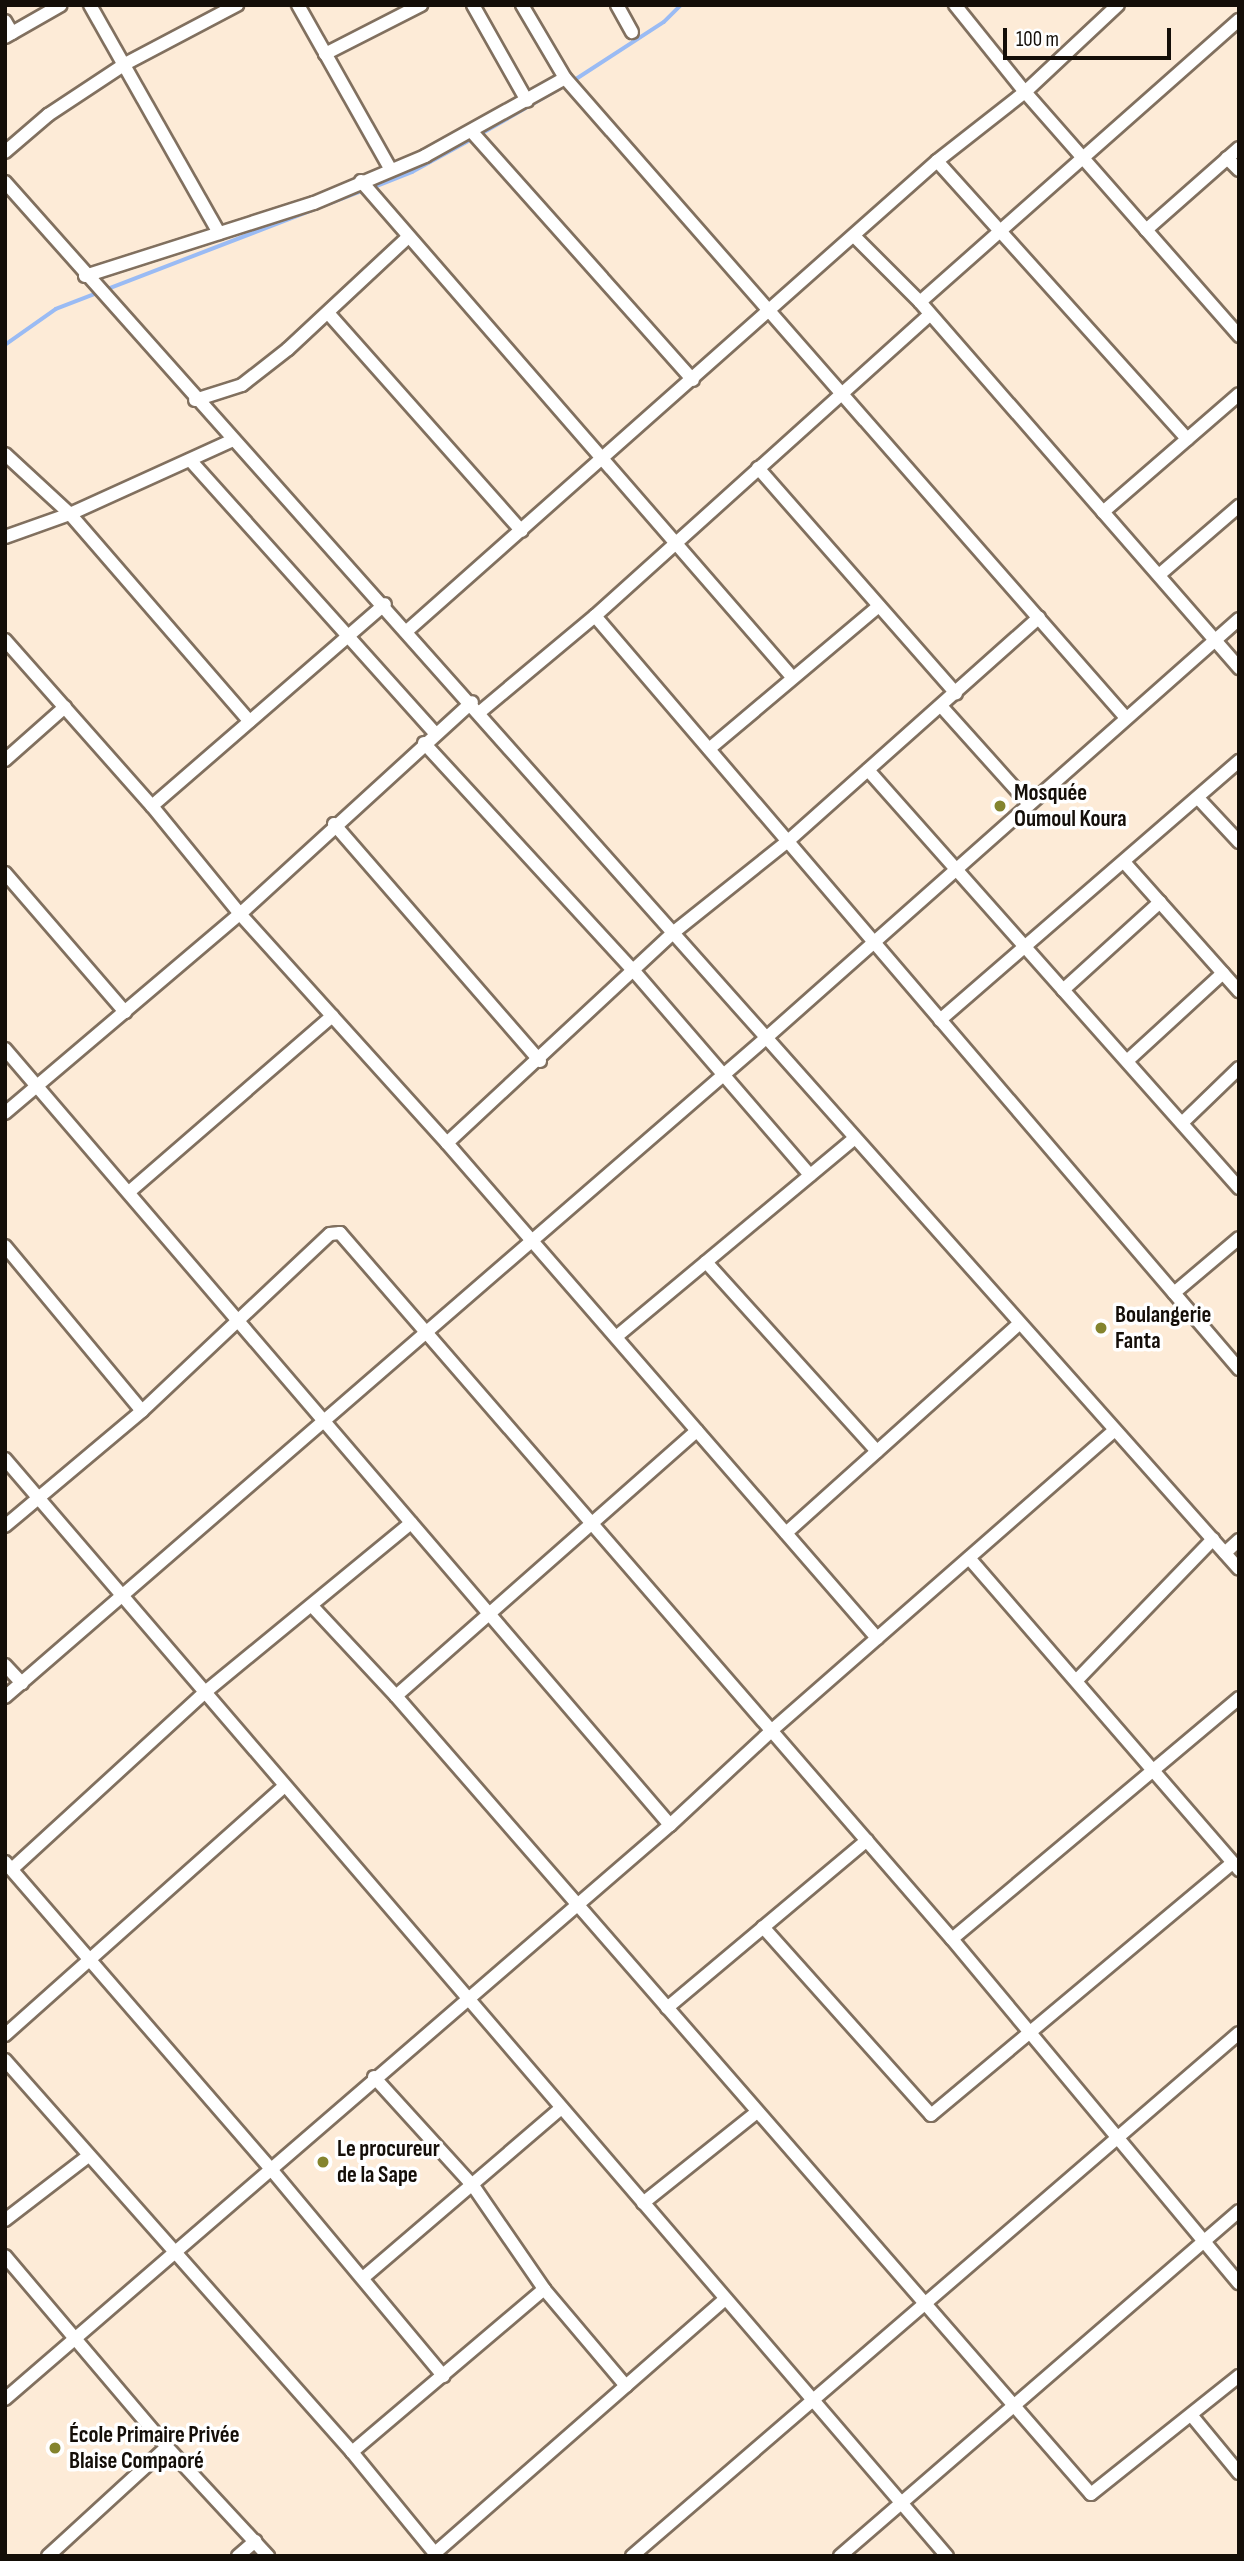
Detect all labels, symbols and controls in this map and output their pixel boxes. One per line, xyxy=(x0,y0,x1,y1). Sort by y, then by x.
scale bar xyxy=(1006,14,1174,58)
text: 100 m xyxy=(1016,27,1059,52)
place label: Mosquée Oumoul Koura xyxy=(1014,779,1127,833)
marker: Mosquée Oumoul Koura xyxy=(992,798,1008,814)
place label: Boulangerie Fanta xyxy=(1115,1301,1211,1355)
marker: Boulangerie Fanta xyxy=(1093,1320,1109,1336)
place label: Le procureur de la Sape xyxy=(337,2135,440,2189)
marker: Le procureur de la Sape xyxy=(315,2154,331,2170)
place label: École Primaire Privée Blaise Compaoré xyxy=(69,2421,239,2475)
marker: École Primaire Privée Blaise Compaoré xyxy=(47,2440,63,2456)

